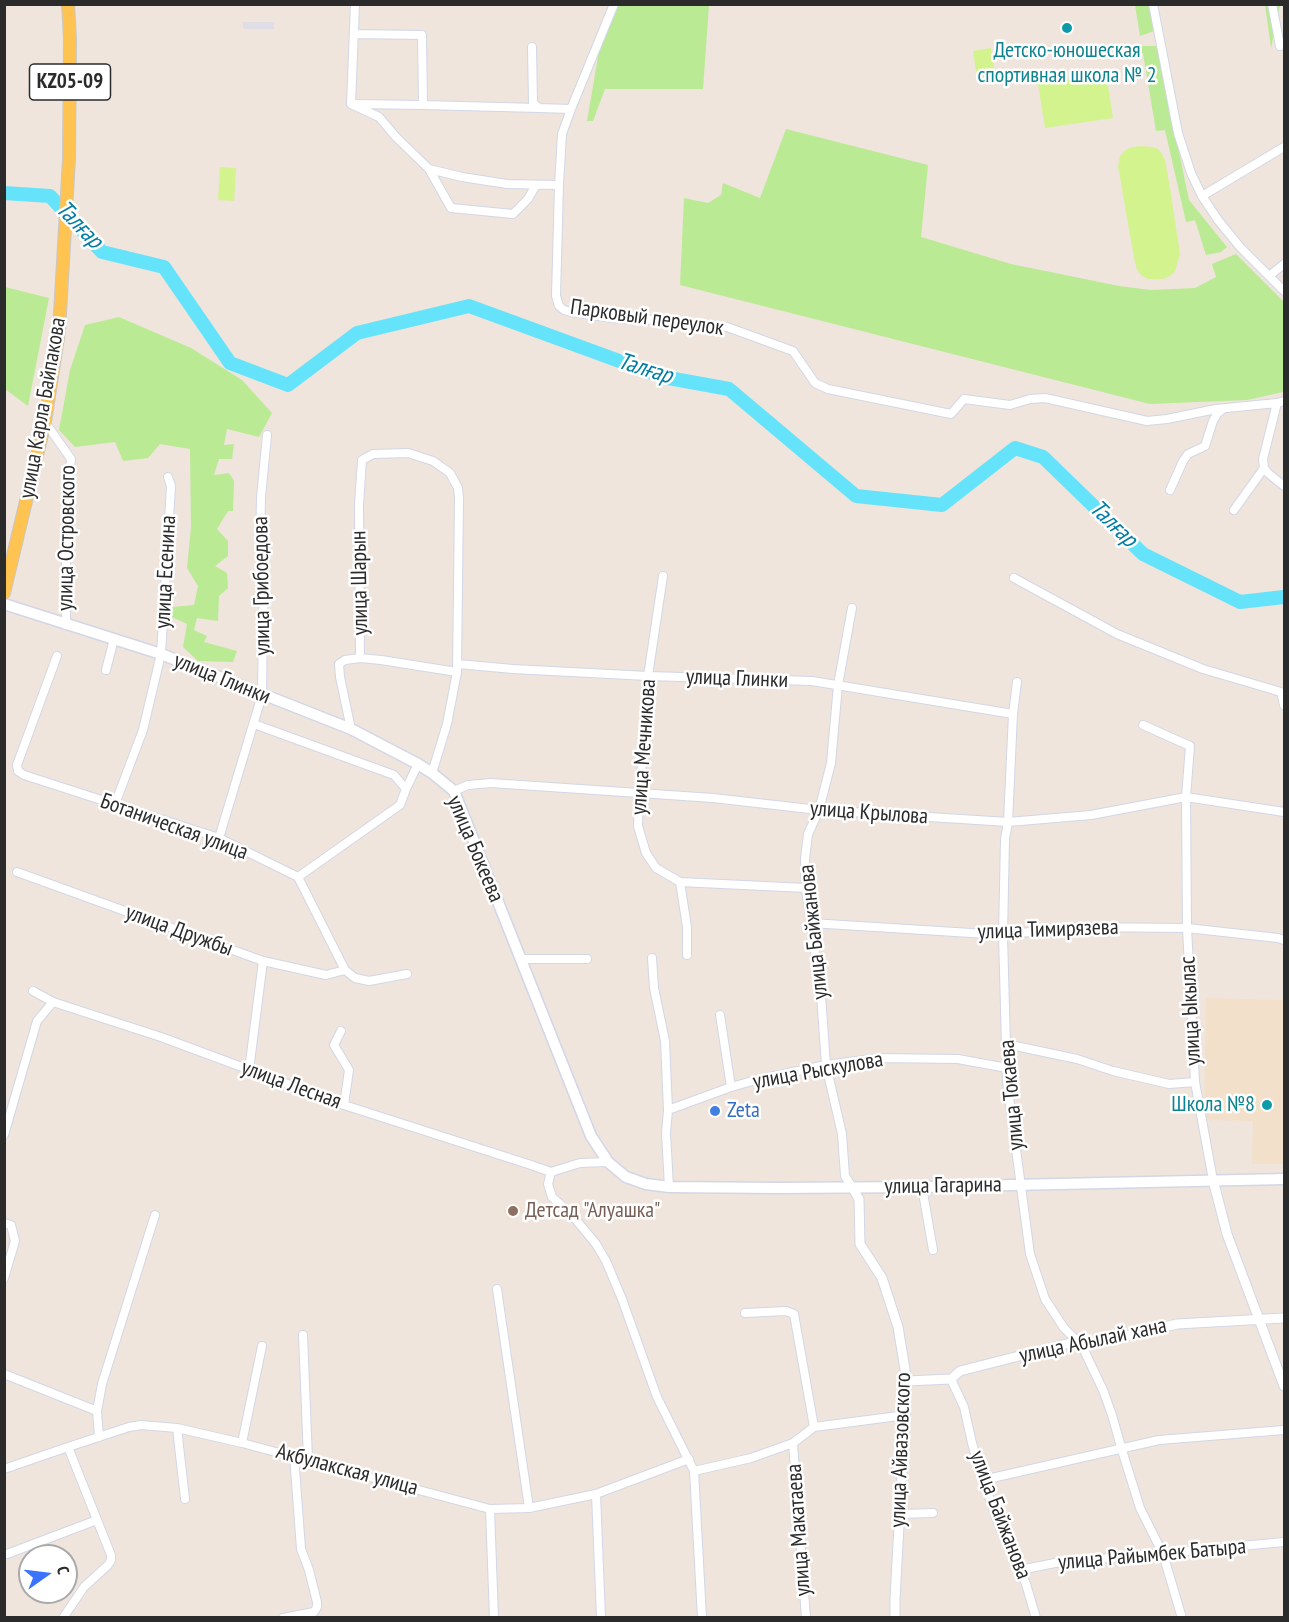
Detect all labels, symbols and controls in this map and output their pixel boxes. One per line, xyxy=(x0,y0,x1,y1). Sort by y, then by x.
marker: Детско-юношеская спортивная школа № 2 xyxy=(1060,21,1074,35)
place label: Детско-юношеская спортивная школа № 2 xyxy=(977,38,1157,90)
road number: KZ05-09 xyxy=(29,64,110,100)
water label: Талғар xyxy=(49,195,109,255)
street label: Парковый переулок xyxy=(569,294,725,342)
street label: улица Карла Байпакова xyxy=(14,315,72,501)
water label: Талғар xyxy=(614,347,676,391)
street label: улица Островского xyxy=(53,465,81,611)
water label: Талғар xyxy=(1083,494,1143,554)
street label: улица Есенина xyxy=(150,515,182,629)
street label: улица Грибоедова xyxy=(248,516,276,656)
street label: улица Шарын xyxy=(346,530,374,636)
street label: улица Глинки xyxy=(170,648,274,710)
street label: улица Глинки xyxy=(686,664,788,694)
street label: улица Мечникова xyxy=(626,678,662,816)
street label: Ботаническая улица xyxy=(97,788,251,866)
street label: улица Бокеева xyxy=(441,792,509,906)
street label: улица Крылова xyxy=(809,796,929,830)
street label: улица Байжанова xyxy=(794,863,834,1001)
street label: улица Дружбы xyxy=(122,899,236,963)
street label: улица Тимирязева xyxy=(977,914,1119,946)
street label: улица Ыкылас xyxy=(1175,956,1207,1066)
street label: улица Токаева xyxy=(994,1039,1030,1151)
street label: улица Рыскулова xyxy=(751,1047,885,1095)
street label: улица Лесная xyxy=(237,1055,345,1115)
place label: Школа №8 xyxy=(1171,1092,1255,1118)
place label: Zeta xyxy=(727,1098,760,1124)
marker: Школа №8 xyxy=(1260,1098,1274,1112)
marker: Zeta xyxy=(708,1104,722,1118)
street label: улица Гагарина xyxy=(884,1172,1002,1200)
place label: Детсад "Алуашка" xyxy=(525,1198,660,1224)
marker: Детсад "Алуашка" xyxy=(506,1204,520,1218)
street label: улица Абылай хана xyxy=(1017,1313,1169,1369)
street label: улица Айвазовского xyxy=(885,1372,917,1528)
street label: Акбулакская улица xyxy=(273,1438,421,1502)
street label: улица Байжанова xyxy=(963,1447,1037,1583)
street label: улица Макатаева xyxy=(781,1463,817,1597)
street label: улица Райымбек Батыра xyxy=(1057,1534,1247,1576)
north arrow xyxy=(18,1544,78,1604)
text: С xyxy=(53,1564,74,1576)

